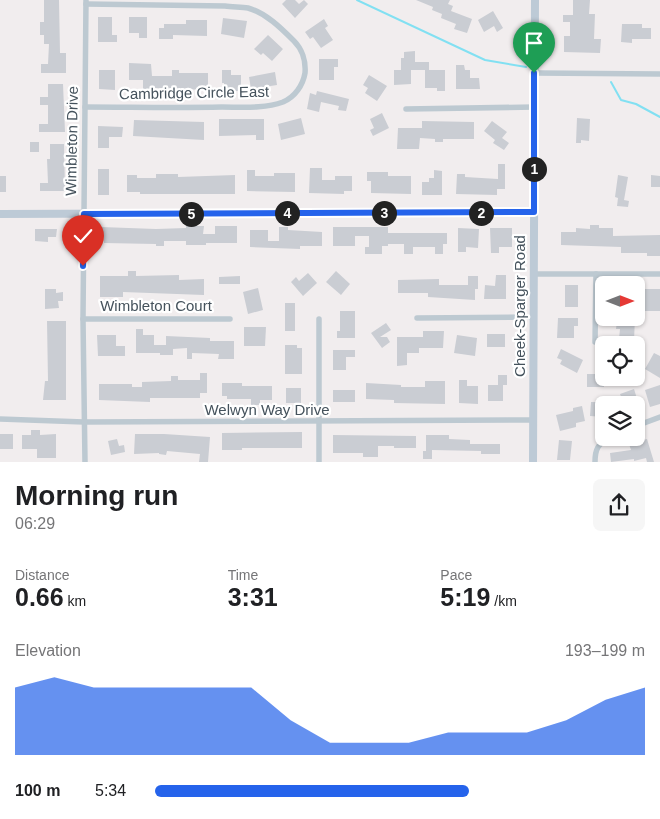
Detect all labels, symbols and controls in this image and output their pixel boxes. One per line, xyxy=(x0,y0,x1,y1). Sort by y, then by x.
pin xyxy=(513,22,555,73)
icon: arrive xyxy=(520,29,548,57)
street label: Cambridge Circle East xyxy=(119,83,270,102)
street label: Wimbleton Drive xyxy=(62,86,81,196)
pin: 1 xyxy=(522,156,546,182)
text: 1 xyxy=(531,161,538,177)
pin: 4 xyxy=(274,200,300,226)
pin: 3 xyxy=(372,200,396,226)
pin: 2 xyxy=(468,200,494,226)
pin: 5 xyxy=(178,202,204,226)
text: 4 xyxy=(284,205,291,221)
text: 3 xyxy=(381,205,388,221)
text: 2 xyxy=(478,205,485,221)
text: 5 xyxy=(188,206,195,222)
pin xyxy=(62,215,104,266)
icon: check xyxy=(69,222,97,250)
street label: Cheek-Sparger Road xyxy=(511,235,528,377)
north arrow xyxy=(595,276,645,326)
map controls xyxy=(595,276,645,446)
street label: Wimbleton Court xyxy=(100,297,213,314)
button: locate xyxy=(595,336,645,386)
button: layers xyxy=(595,396,645,446)
street label: Welwyn Way Drive xyxy=(204,401,330,418)
button: share xyxy=(593,479,645,531)
text: Morning run xyxy=(15,480,178,511)
text: 06:29 xyxy=(15,515,55,532)
text: Distance xyxy=(15,567,69,583)
text: Time xyxy=(228,567,258,583)
text: Pace xyxy=(440,567,472,583)
text: 0.66 xyxy=(15,583,64,611)
text: 3:31 xyxy=(228,583,278,611)
text: 5:19 xyxy=(440,583,490,611)
text: km xyxy=(64,593,86,609)
text: /km xyxy=(490,593,517,609)
text: Elevation xyxy=(15,642,81,659)
text: 193–199 m xyxy=(565,642,645,659)
text: 100 m xyxy=(15,782,60,799)
text: 5:34 xyxy=(95,782,126,799)

